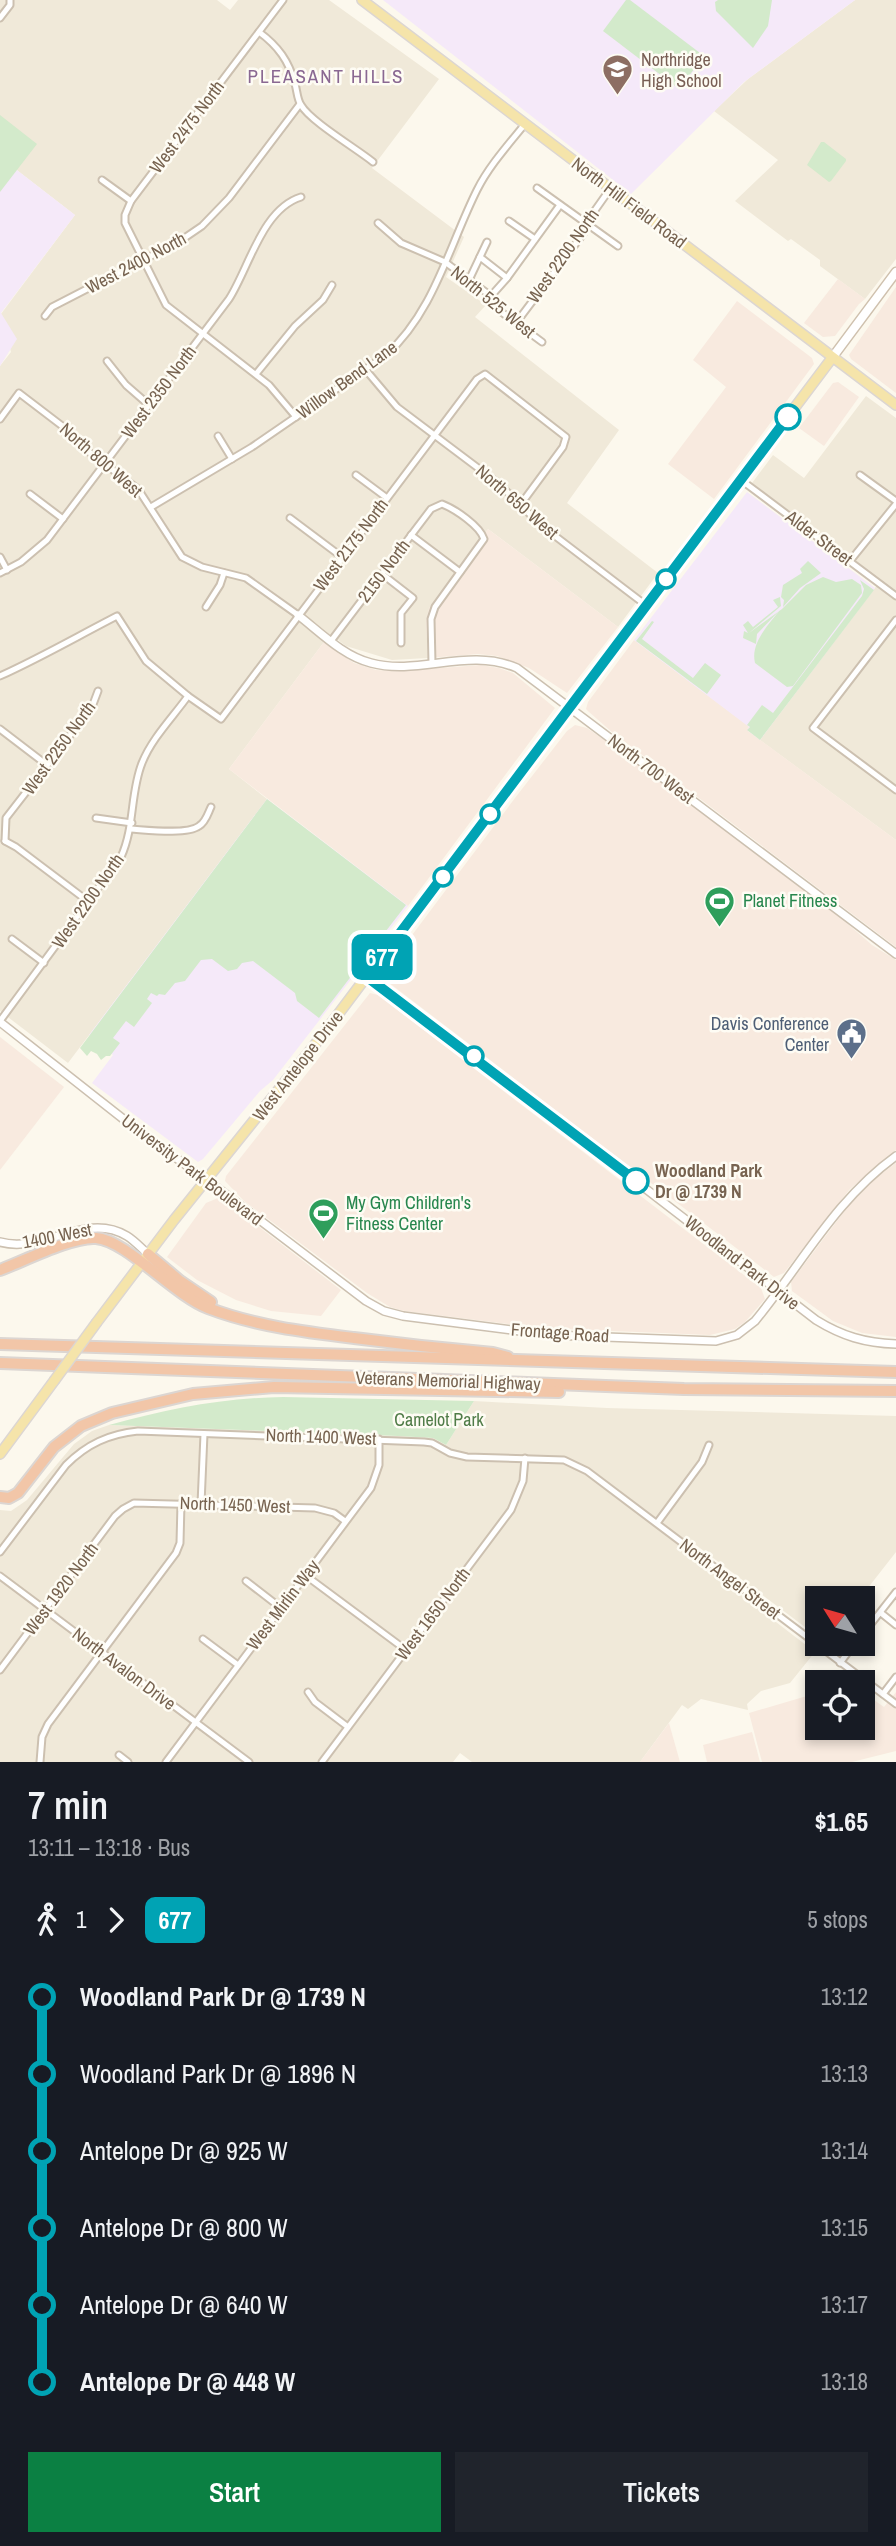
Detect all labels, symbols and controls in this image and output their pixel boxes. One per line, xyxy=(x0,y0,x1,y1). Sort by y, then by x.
place label: Northridge High School xyxy=(641,47,721,93)
school or university icon: Northridge High School xyxy=(601,53,635,97)
district label: PLEASANT HILLS xyxy=(248,63,404,89)
street label: West 2475 North xyxy=(143,75,230,178)
street label: North Hill Field Road xyxy=(567,151,692,254)
street label: West 2200 North xyxy=(521,203,605,308)
street label: West 2400 North xyxy=(81,226,190,300)
street label: North 525 West xyxy=(446,260,541,344)
street label: Willow Bend Lane xyxy=(291,335,402,425)
street label: West 2350 North xyxy=(115,340,202,443)
unlabelled marker xyxy=(775,404,801,430)
street label: North 800 West xyxy=(55,417,148,503)
street label: North 650 West xyxy=(471,459,564,545)
street label: West 2175 North xyxy=(307,493,394,596)
street label: Alder Street xyxy=(780,504,858,571)
street label: 2150 North xyxy=(352,534,416,607)
unlabelled marker xyxy=(656,569,676,589)
street label: West 2250 North xyxy=(16,696,101,800)
street label: North 700 West xyxy=(603,728,700,809)
unlabelled marker xyxy=(480,804,500,824)
street label: West 2200 North xyxy=(46,848,130,953)
unlabelled marker xyxy=(433,867,453,887)
sports icon: Planet Fitness xyxy=(703,884,737,928)
place label: Planet Fitness xyxy=(743,888,837,913)
line badge: 677 xyxy=(342,934,422,980)
text: 677 xyxy=(366,941,398,973)
street label: West Antelope Drive xyxy=(246,1005,349,1126)
place label: Davis Conference Center xyxy=(711,1011,829,1057)
public building icon: Davis Conference Center xyxy=(835,1017,869,1061)
unlabelled marker xyxy=(464,1046,484,1066)
street label: University Park Boulevard xyxy=(116,1108,268,1231)
place label: Woodland Park Dr @ 1739 N xyxy=(655,1158,763,1204)
marker: Woodland Park Dr @ 1739 N xyxy=(623,1168,649,1194)
place label: My Gym Children's Fitness Center xyxy=(346,1190,471,1236)
sports icon: My Gym Children's Fitness Center xyxy=(306,1196,340,1240)
street label: Woodland Park Drive xyxy=(679,1210,805,1316)
street label: 1400 West xyxy=(20,1217,94,1254)
street label: Frontage Road xyxy=(510,1317,610,1348)
street label: Veterans Memorial Highway xyxy=(355,1365,542,1396)
park label: Camelot Park xyxy=(394,1407,484,1432)
street label: North 1400 West xyxy=(265,1422,377,1451)
street label: North 1450 West xyxy=(179,1490,291,1519)
street label: North Angel Street xyxy=(675,1532,786,1625)
street label: West 1920 North xyxy=(17,1537,104,1640)
street label: West Mirlin Way xyxy=(240,1554,325,1655)
street label: West 1650 North xyxy=(389,1562,476,1665)
north arrow xyxy=(805,1586,875,1656)
map controls xyxy=(805,1586,875,1740)
street label: North Avalon Drive xyxy=(67,1621,181,1716)
button: locate xyxy=(805,1670,875,1740)
text: 7 min xyxy=(28,1780,108,1831)
text: $1.65 xyxy=(815,1804,868,1839)
text: 13:11 – 13:18 · Bus xyxy=(28,1832,190,1863)
icon: walk xyxy=(28,1901,66,1939)
icon: forward xyxy=(97,1901,135,1939)
text: 1 xyxy=(76,1904,87,1935)
text: 677 xyxy=(159,1904,191,1936)
text: 5 stops xyxy=(807,1904,868,1935)
text: Woodland Park Dr @ 1739 N xyxy=(80,1979,366,2014)
text: 13:12 xyxy=(821,1981,868,2012)
text: Woodland Park Dr @ 1896 N xyxy=(80,2056,356,2091)
text: 13:13 xyxy=(821,2058,868,2089)
text: Antelope Dr @ 925 W xyxy=(80,2133,288,2168)
text: 13:14 xyxy=(821,2135,868,2166)
text: Antelope Dr @ 800 W xyxy=(80,2210,288,2245)
text: 13:15 xyxy=(821,2212,868,2243)
text: Antelope Dr @ 640 W xyxy=(80,2287,288,2322)
text: 13:17 xyxy=(821,2289,868,2320)
text: Antelope Dr @ 448 W xyxy=(80,2364,295,2399)
text: 13:18 xyxy=(821,2366,868,2397)
button: Start xyxy=(28,2452,441,2532)
button: Tickets xyxy=(455,2452,868,2532)

